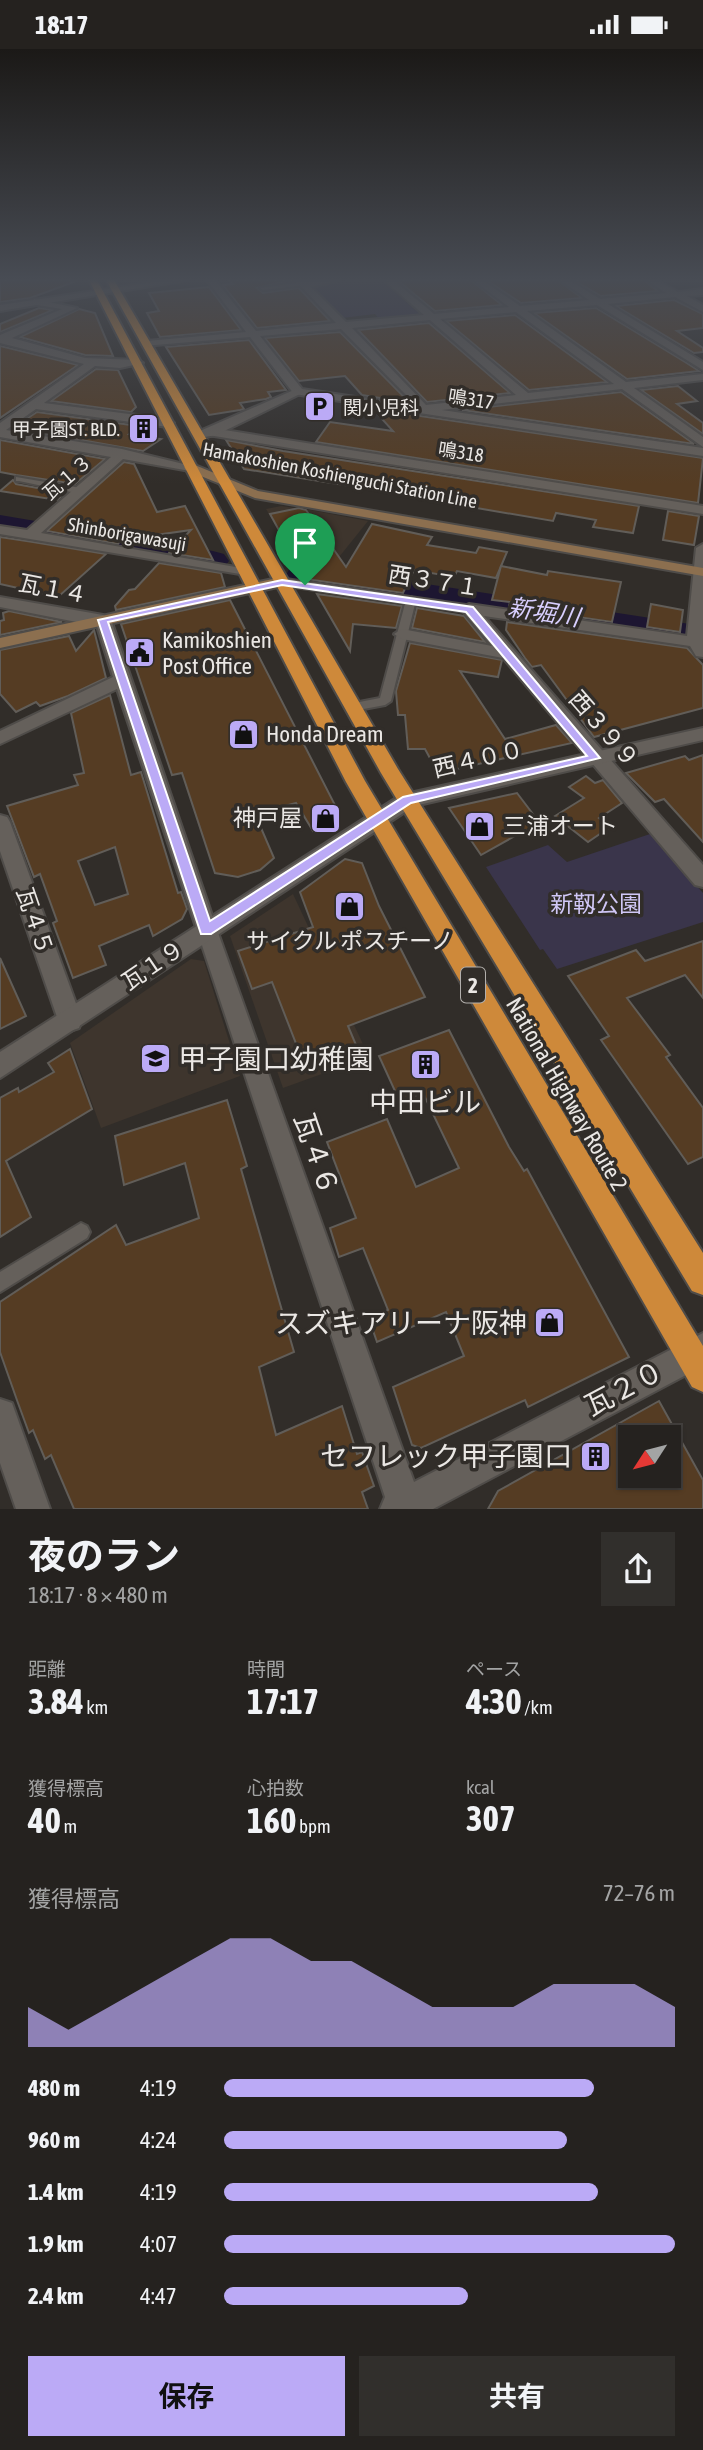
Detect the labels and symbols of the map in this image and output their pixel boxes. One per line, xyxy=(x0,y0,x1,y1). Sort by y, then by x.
street label: 鳴317 xyxy=(447,385,495,413)
parking icon: 関小児科 xyxy=(303,390,337,424)
place label: 関小児科 xyxy=(343,396,419,418)
building icon: 甲子園ST. BLD. xyxy=(126,412,160,446)
place label: 甲子園ST. BLD. xyxy=(12,418,120,440)
street label: Hamakoshien Koshienguchi Station Line xyxy=(201,438,479,512)
street label: 鳴318 xyxy=(437,438,485,466)
street label: 瓦１３ xyxy=(38,450,96,504)
street label: Shinborigawasuji xyxy=(66,513,188,555)
pin xyxy=(275,513,335,585)
street label: 西３７１ xyxy=(387,561,481,601)
street label: 瓦１４ xyxy=(17,570,89,608)
water label: 新堀川 xyxy=(506,593,585,631)
place label: Kamikoshien Post Office xyxy=(162,627,272,679)
public building icon: Kamikoshien Post Office xyxy=(122,636,156,670)
street label: 西３９９ xyxy=(564,686,644,772)
shop icon: Honda Dream xyxy=(226,717,260,751)
place label: Honda Dream xyxy=(266,721,383,747)
street label: 西４００ xyxy=(430,736,526,782)
shop icon: 神戸屋 xyxy=(308,801,342,835)
place label: 神戸屋 xyxy=(233,805,302,831)
shop icon: 三浦オート xyxy=(463,809,497,843)
place label: 三浦オート xyxy=(503,813,618,839)
street label: 瓦４５ xyxy=(11,884,59,958)
shop icon: サイクル ポスチーノ xyxy=(333,890,367,924)
park label: 新靱公園 xyxy=(550,891,642,917)
place label: サイクル ポスチーノ xyxy=(246,928,454,954)
street label: 瓦１９ xyxy=(117,935,189,995)
road number: 2 xyxy=(461,967,485,1003)
street label: National Highway Route 2 xyxy=(501,993,633,1195)
school or university icon: 甲子園口幼稚園 xyxy=(138,1042,172,1076)
place label: 甲子園口幼稚園 xyxy=(178,1043,374,1075)
building icon: 中田ビル xyxy=(408,1048,442,1082)
place label: 中田ビル xyxy=(369,1086,481,1118)
street label: 瓦４６ xyxy=(288,1109,346,1199)
shop icon: スズキアリーナ阪神 xyxy=(533,1306,567,1340)
place label: スズキアリーナ阪神 xyxy=(275,1307,527,1339)
street label: 瓦２０ xyxy=(579,1354,669,1422)
north arrow xyxy=(618,1425,681,1487)
building icon: セフレック甲子園口 xyxy=(578,1439,612,1473)
place label: セフレック甲子園口 xyxy=(320,1440,572,1472)

